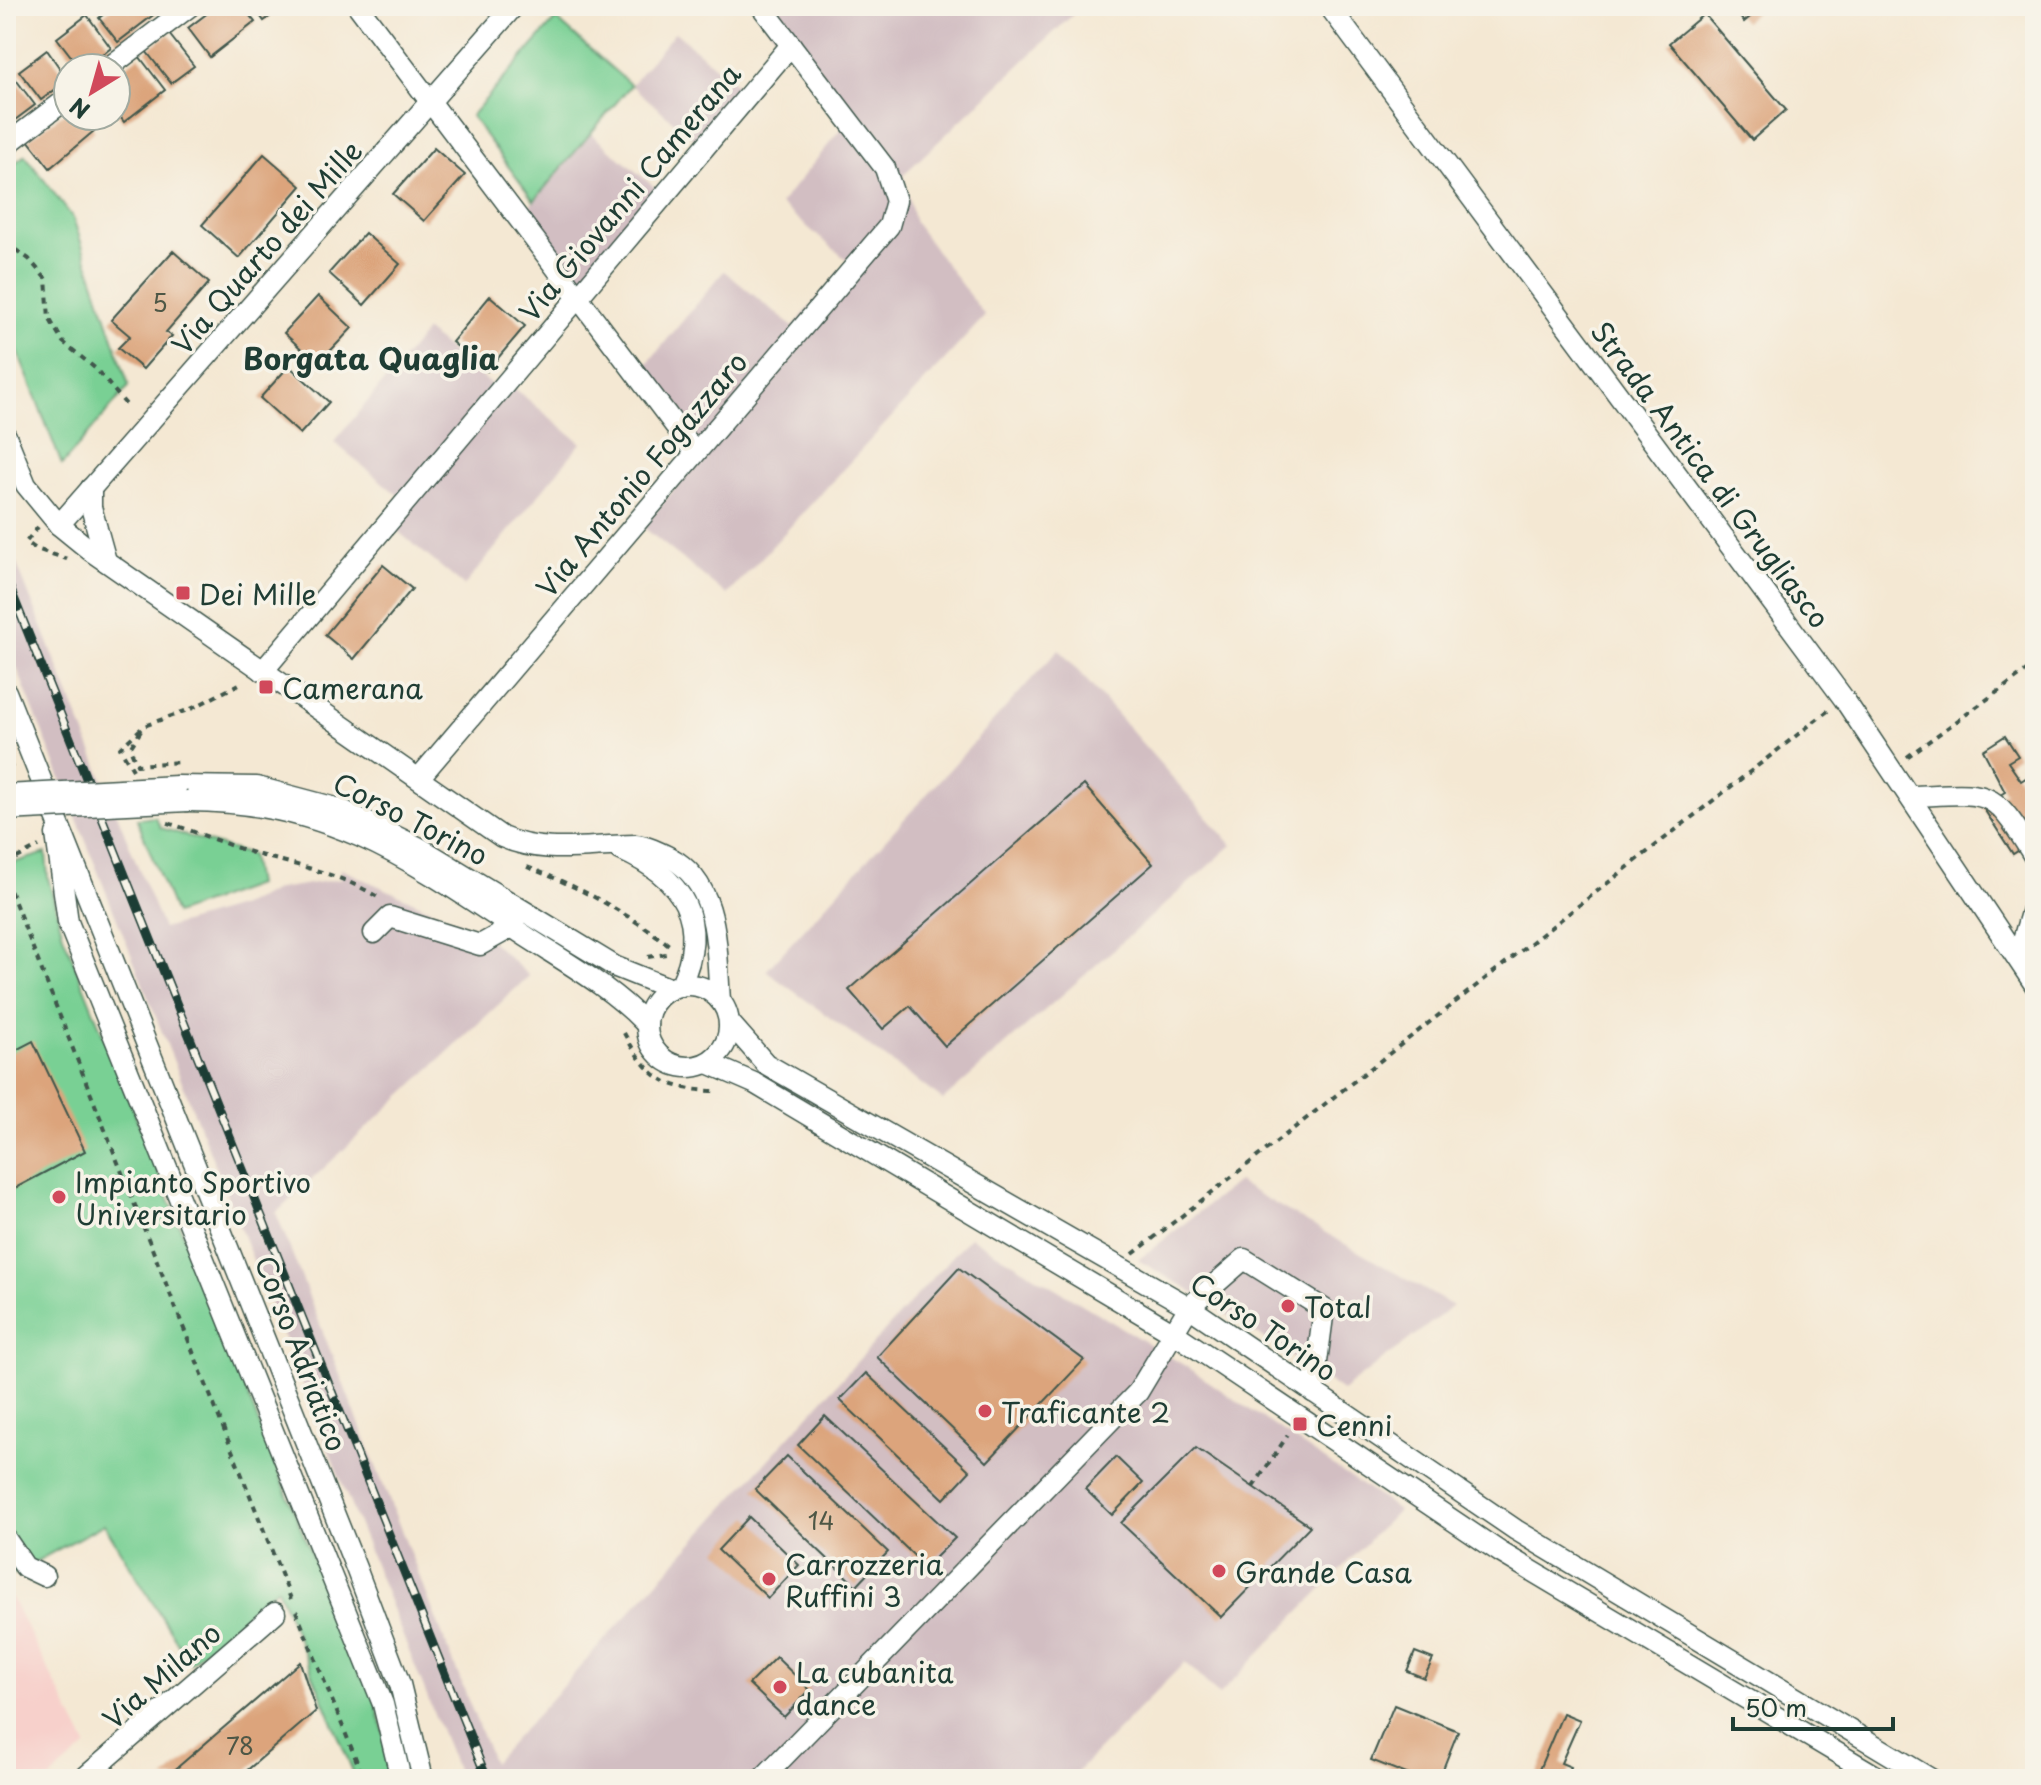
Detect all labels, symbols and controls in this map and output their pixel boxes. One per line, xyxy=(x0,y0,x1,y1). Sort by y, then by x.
north arrow xyxy=(52,52,132,132)
street label: Via Giovanni Camerana xyxy=(508,53,750,331)
text: N xyxy=(62,91,96,128)
street label: Via Quarto dei Mille xyxy=(160,130,372,364)
house number: 5 xyxy=(152,284,168,320)
street label: Strada Antica di Grugliasco xyxy=(1581,311,1841,637)
district label: Borgata Quaglia xyxy=(243,335,500,380)
street label: Via Antonio Fogazzaro xyxy=(525,342,757,606)
place label: Dei Mille xyxy=(199,572,317,615)
marker: Dei Mille xyxy=(174,584,192,602)
place label: Camerana xyxy=(282,666,423,709)
marker: Camerana xyxy=(257,678,275,696)
street label: Corso Torino xyxy=(326,761,496,875)
place label: Impianto Sportivo Universitario xyxy=(75,1160,311,1235)
marker: Impianto Sportivo Universitario xyxy=(50,1188,68,1206)
street label: Corso Adriatico xyxy=(245,1249,359,1457)
street label: Corso Torino xyxy=(1182,1261,1346,1391)
place label: Total xyxy=(1304,1285,1372,1328)
marker: Total xyxy=(1279,1297,1297,1315)
place label: Traficante 2 xyxy=(1001,1390,1170,1433)
marker: Traficante 2 xyxy=(976,1402,994,1420)
place label: Cenni xyxy=(1316,1403,1392,1446)
marker: Cenni xyxy=(1291,1415,1309,1433)
house number: 14 xyxy=(808,1502,834,1538)
place label: Carrozzeria Ruffini 3 xyxy=(785,1542,944,1617)
place label: Grande Casa xyxy=(1235,1550,1412,1593)
marker: Grande Casa xyxy=(1210,1562,1228,1580)
marker: Carrozzeria Ruffini 3 xyxy=(760,1570,778,1588)
street label: Via Milano xyxy=(92,1611,230,1739)
place label: La cubanita dance xyxy=(796,1650,954,1725)
marker: La cubanita dance xyxy=(771,1678,789,1696)
scale bar xyxy=(1733,1681,1893,1731)
text: 50 m xyxy=(1745,1689,1807,1725)
house number: 78 xyxy=(226,1727,254,1763)

